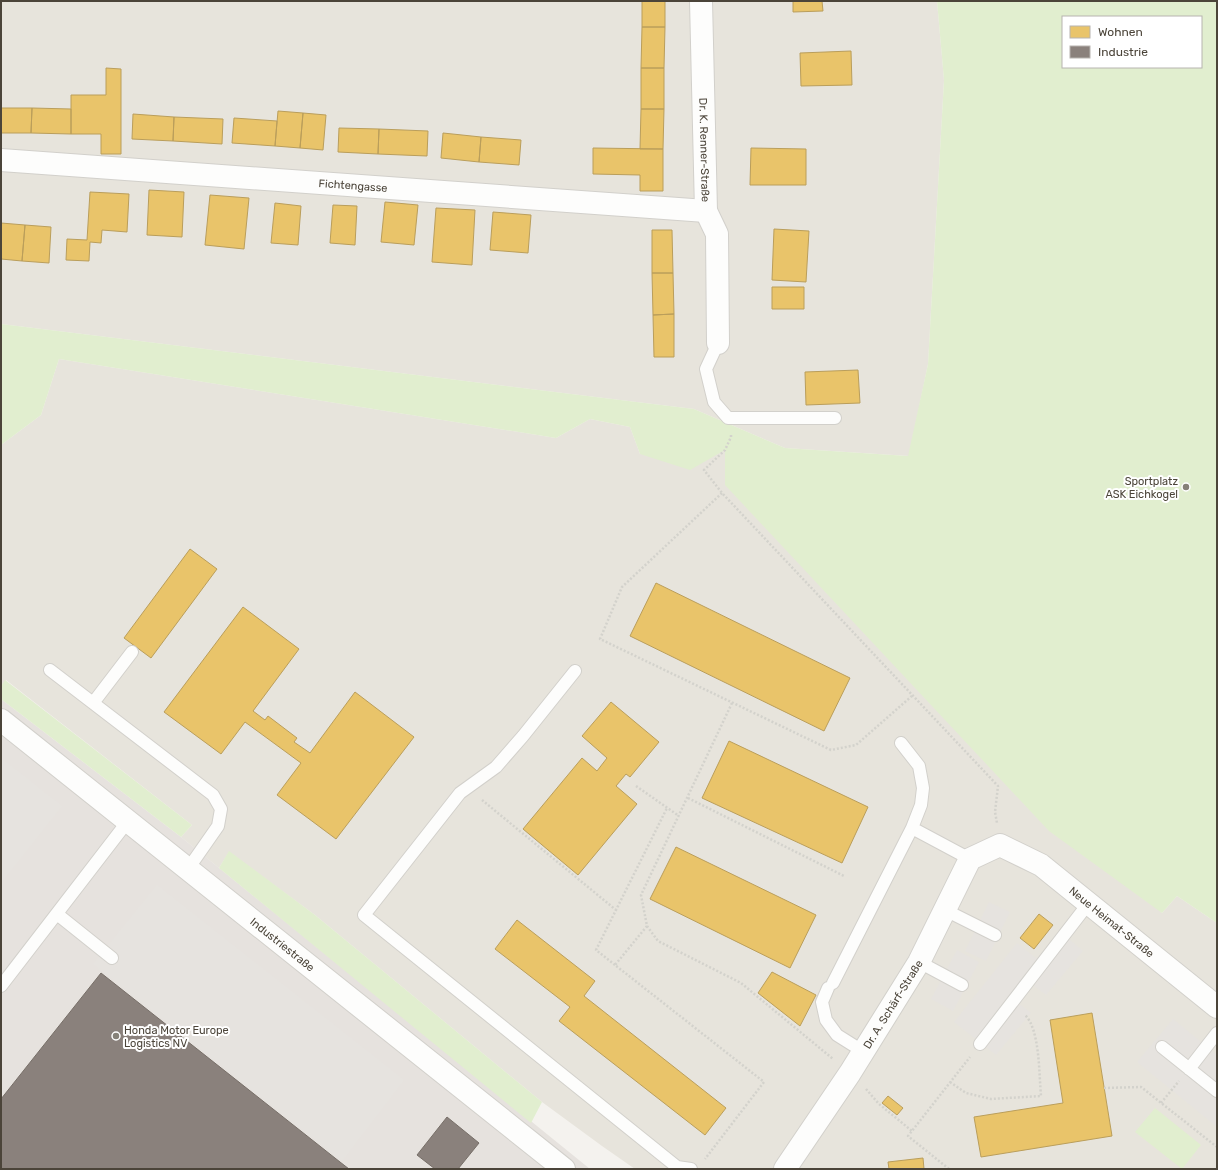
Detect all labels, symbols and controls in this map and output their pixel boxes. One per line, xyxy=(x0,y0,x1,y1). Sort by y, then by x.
legend xyxy=(1062,16,1202,68)
text: Wohnen xyxy=(1098,25,1143,39)
text: Industrie xyxy=(1098,45,1148,59)
street label: Dr. K. Renner-Straße xyxy=(697,98,712,202)
street label: Fichtengasse xyxy=(318,176,388,194)
place label: Sportplatz ASK Eichkogel xyxy=(1105,475,1178,501)
marker: Sportplatz ASK Eichkogel xyxy=(1181,482,1191,492)
street label: Neue Heimat-Straße xyxy=(1067,884,1157,960)
street label: Industriestraße xyxy=(248,915,317,974)
street label: Dr. A. Schärf-Straße xyxy=(860,957,925,1051)
place label: Honda Motor Europe Logistics NV xyxy=(124,1024,229,1050)
marker: Honda Motor Europe Logistics NV xyxy=(111,1031,121,1041)

